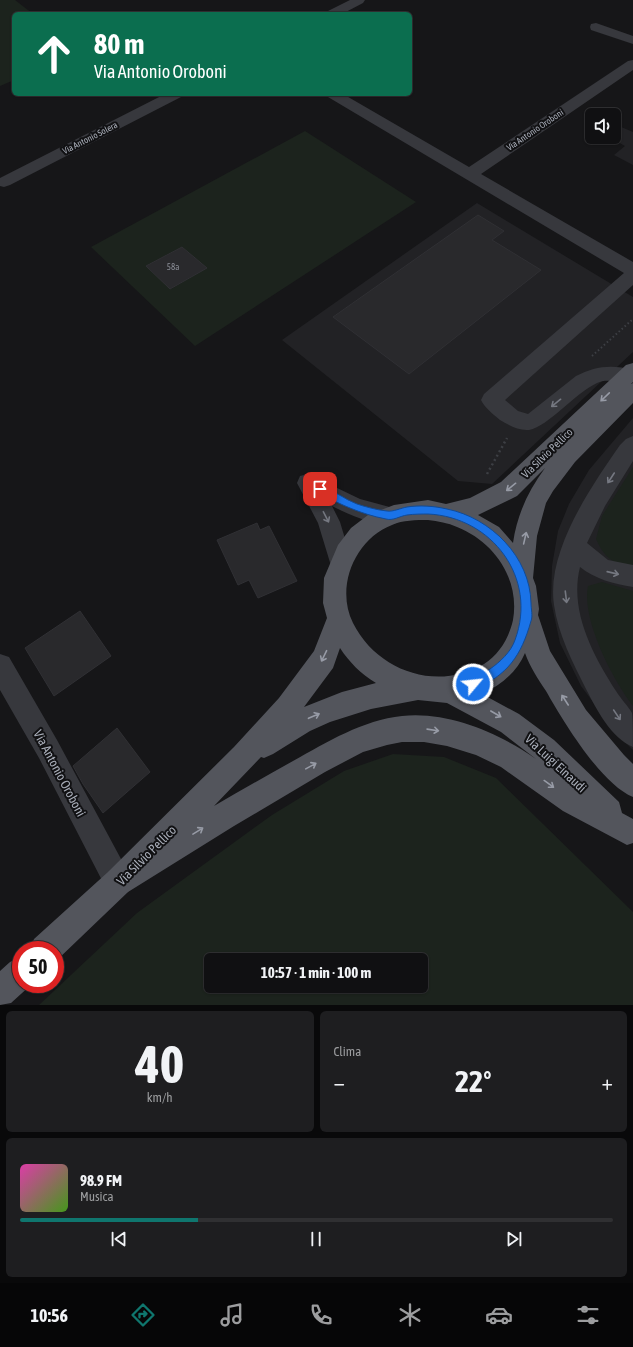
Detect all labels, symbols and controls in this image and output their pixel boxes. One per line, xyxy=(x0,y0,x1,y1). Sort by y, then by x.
icon: ahead xyxy=(28,28,80,80)
text: 80 m xyxy=(94,28,144,60)
text: Via Antonio Oroboni xyxy=(94,61,227,82)
street label: Via Antonio Oroboni xyxy=(505,107,565,153)
map controls xyxy=(585,108,621,144)
button: sound xyxy=(585,108,621,144)
street label: Via Antonio Solera xyxy=(61,120,119,156)
house number: 58a xyxy=(167,262,179,272)
one-way arrow xyxy=(600,392,610,402)
one-way arrow xyxy=(550,398,561,407)
street label: Via Silvio Pellico xyxy=(519,426,575,480)
pin xyxy=(303,472,337,506)
one-way arrow xyxy=(607,472,616,483)
icon: arrive xyxy=(309,478,331,500)
one-way arrow xyxy=(506,482,516,491)
one-way arrow xyxy=(323,511,330,523)
one-way arrow xyxy=(522,532,530,545)
one-way arrow xyxy=(606,569,619,577)
one-way arrow xyxy=(562,590,570,603)
one-way arrow xyxy=(320,650,327,662)
position arrow xyxy=(452,663,494,705)
one-way arrow xyxy=(561,695,570,706)
one-way arrow xyxy=(613,709,622,720)
one-way arrow xyxy=(490,711,502,719)
one-way arrow xyxy=(307,712,319,720)
one-way arrow xyxy=(426,726,439,734)
street label: Via Antonio Oroboni xyxy=(30,727,89,819)
street label: Via Luigi Einaudi xyxy=(522,731,589,796)
one-way arrow xyxy=(305,761,317,769)
one-way arrow xyxy=(543,780,554,788)
street label: Via Silvio Pellico xyxy=(113,822,179,888)
one-way arrow xyxy=(192,827,203,835)
speed limit sign: 50 xyxy=(12,941,64,993)
text: 10:57 · 1 min · 100 m xyxy=(261,964,371,981)
text: 40 xyxy=(135,1034,184,1094)
text: Clima xyxy=(334,1044,361,1059)
text: 22° xyxy=(455,1064,491,1098)
text: − xyxy=(334,1069,345,1095)
text: + xyxy=(602,1069,613,1095)
text: km/h xyxy=(147,1090,173,1105)
text: 98.9 FM xyxy=(80,1172,122,1189)
text: Musica xyxy=(80,1189,113,1204)
icon: previous xyxy=(108,1228,130,1250)
icon: pause xyxy=(305,1228,327,1250)
icon: next xyxy=(503,1228,525,1250)
icon: directions xyxy=(129,1301,157,1329)
icon: music xyxy=(218,1301,246,1329)
icon: phone xyxy=(307,1301,335,1329)
icon: climate xyxy=(396,1301,424,1329)
icon: car xyxy=(485,1301,513,1329)
icon: filters xyxy=(574,1301,602,1329)
text: 10:56 xyxy=(31,1305,68,1326)

